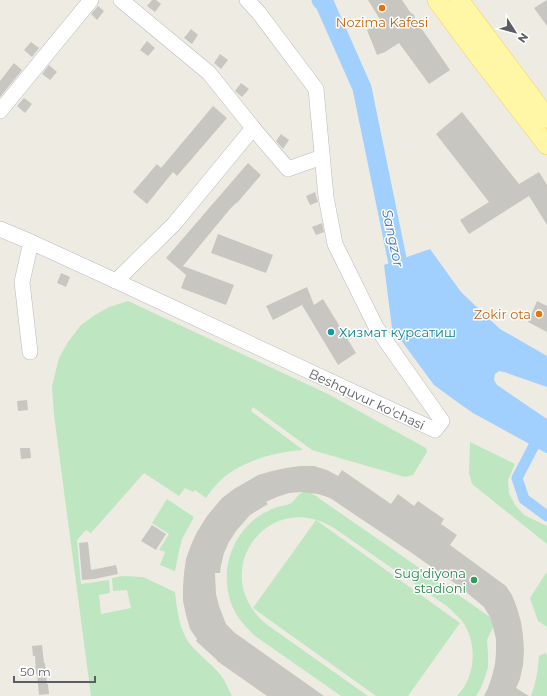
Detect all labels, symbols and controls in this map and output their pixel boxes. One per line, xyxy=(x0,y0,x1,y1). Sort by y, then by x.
marker: Nozima Kafesi xyxy=(377,3,387,13)
north arrow xyxy=(495,12,535,52)
place label: Nozima Kafesi xyxy=(336,14,428,30)
text: N xyxy=(515,30,531,46)
water label: Sangzor xyxy=(378,207,408,269)
place label: Zokir ota xyxy=(474,306,531,322)
marker: Zokir ota xyxy=(534,309,544,319)
place label: Хизмат курсатиш xyxy=(339,324,456,340)
marker: Хизмат курсатиш xyxy=(326,327,336,337)
street label: Beshquvur ko'chasi xyxy=(306,365,428,433)
place label: Sug'diyona stadioni xyxy=(394,565,466,596)
marker: Sug'diyona stadioni xyxy=(469,575,479,585)
scale bar xyxy=(14,658,95,684)
text: 50 m xyxy=(20,664,51,679)

